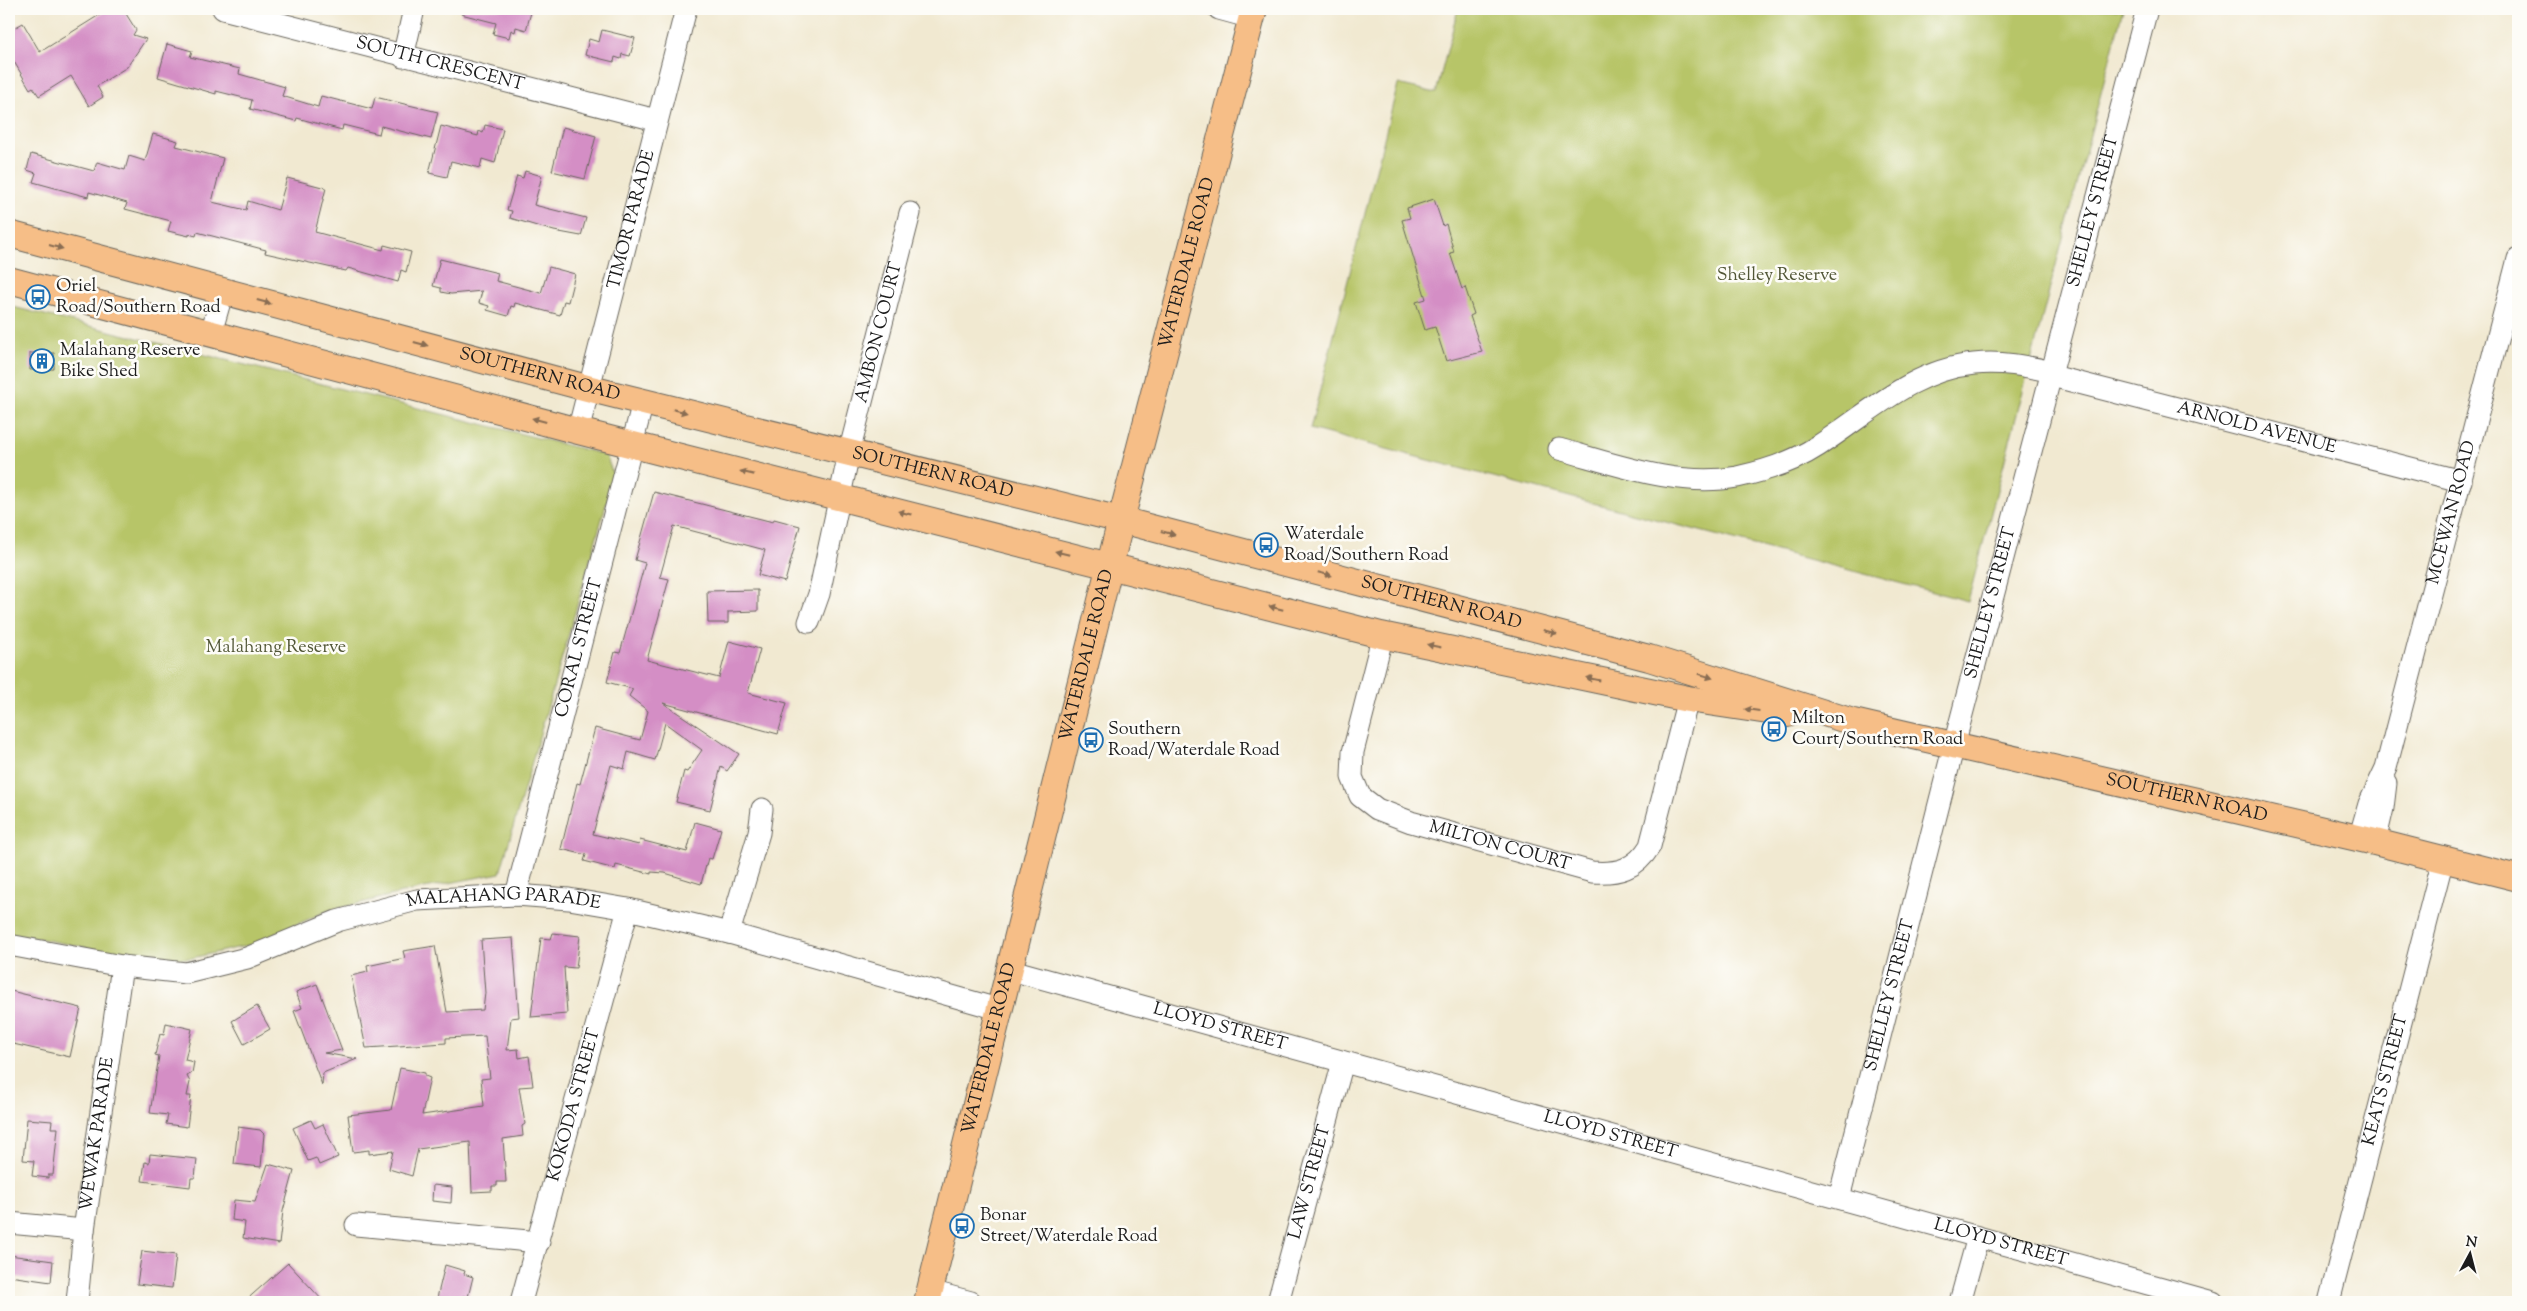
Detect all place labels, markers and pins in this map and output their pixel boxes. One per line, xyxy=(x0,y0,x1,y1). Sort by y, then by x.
place label: Oriel Road/Southern Road xyxy=(56,274,221,321)
bus stop icon: Oriel Road/Southern Road xyxy=(25,284,51,310)
place label: Malahang Reserve Bike Shed xyxy=(60,338,200,385)
building icon: Malahang Reserve Bike Shed xyxy=(29,348,55,374)
place label: Waterdale Road/Southern Road xyxy=(1284,522,1449,569)
bus stop icon: Waterdale Road/Southern Road xyxy=(1253,532,1279,558)
place label: Milton Court/Southern Road xyxy=(1792,706,1963,753)
bus stop icon: Milton Court/Southern Road xyxy=(1761,716,1787,742)
place label: Southern Road/Waterdale Road xyxy=(1108,717,1280,764)
bus stop icon: Southern Road/Waterdale Road xyxy=(1078,727,1104,753)
place label: Bonar Street/Waterdale Road xyxy=(980,1203,1158,1250)
bus stop icon: Bonar Street/Waterdale Road xyxy=(949,1213,975,1239)

